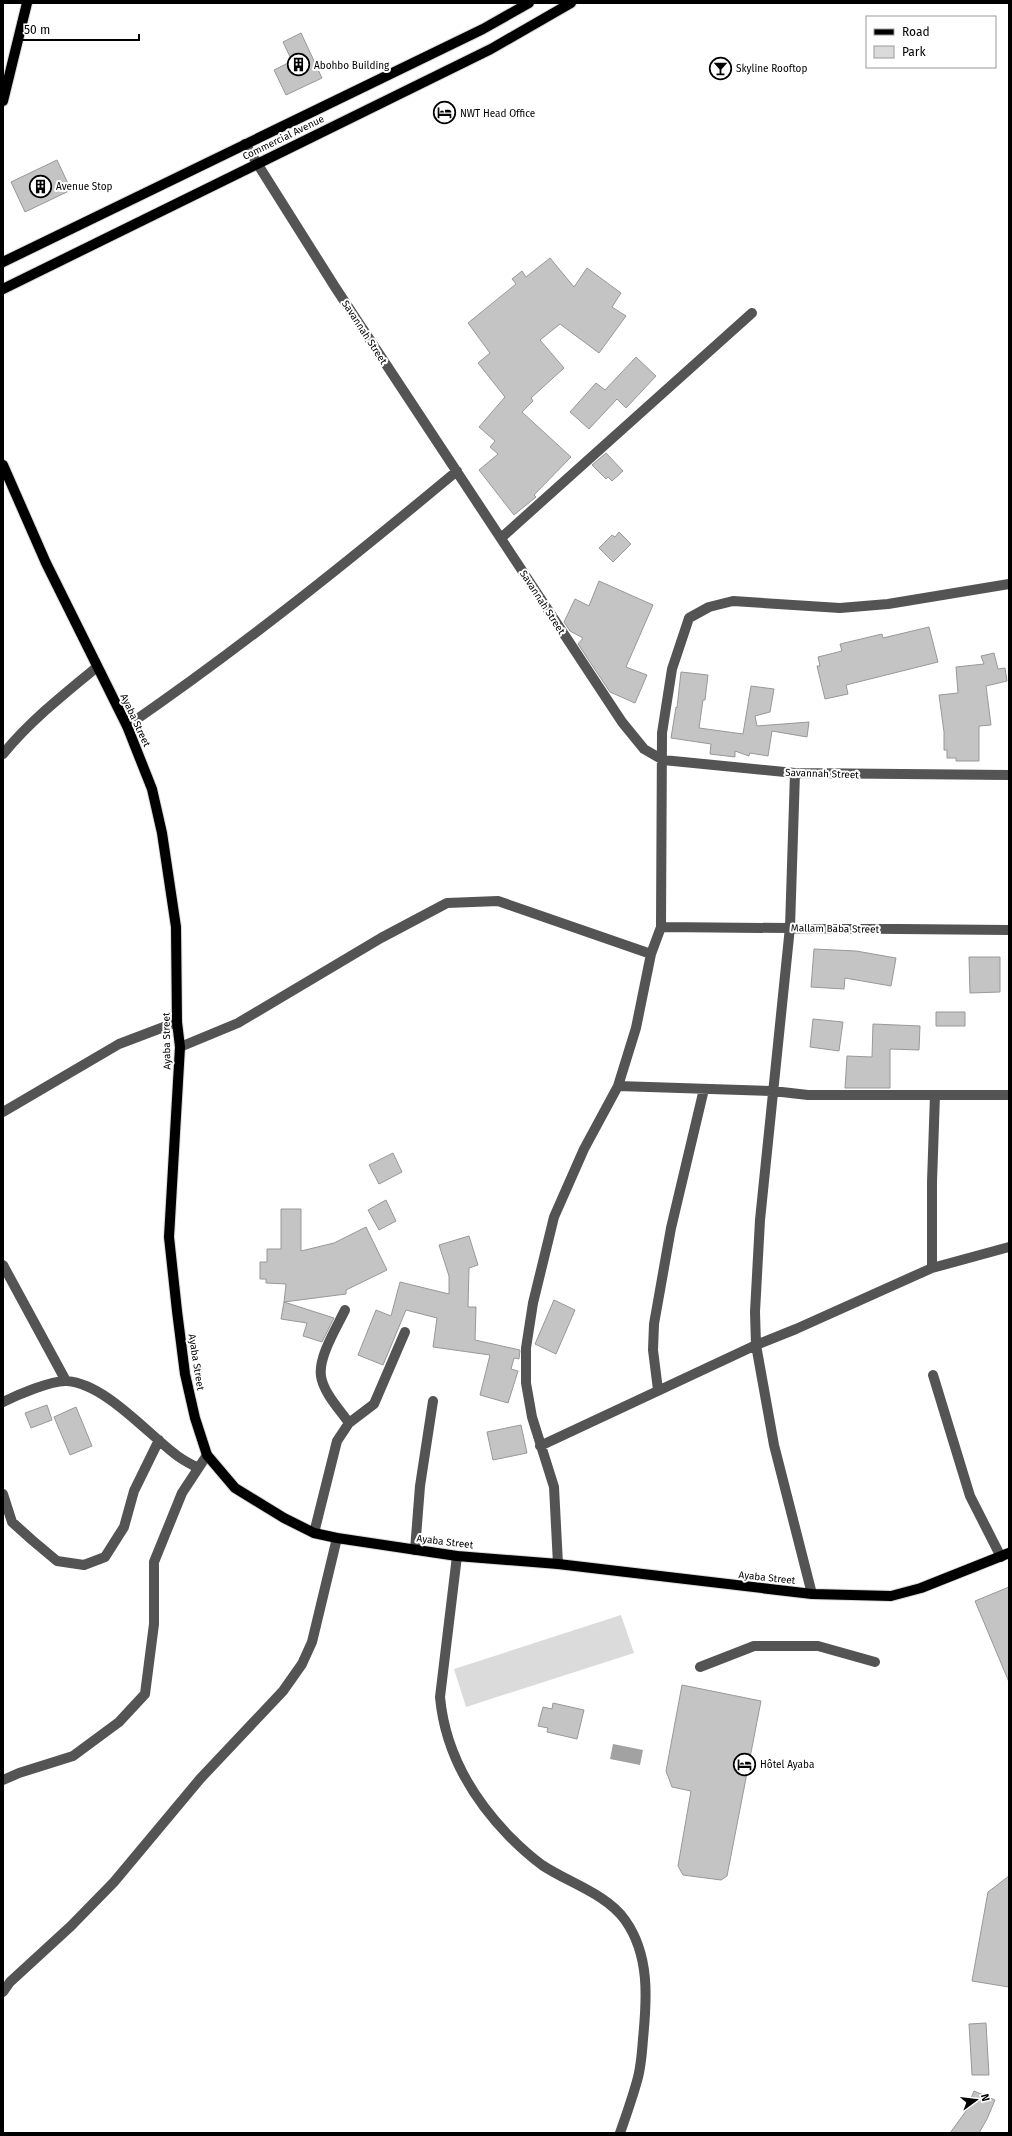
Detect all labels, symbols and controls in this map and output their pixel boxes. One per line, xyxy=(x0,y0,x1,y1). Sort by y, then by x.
scale bar xyxy=(18,16,139,42)
legend xyxy=(866,16,996,68)
text: 50 m xyxy=(24,23,50,37)
text: Road xyxy=(902,25,930,39)
text: Park xyxy=(902,45,926,59)
building icon: Abohbo Building xyxy=(286,52,312,78)
bar icon: Skyline Rooftop xyxy=(707,55,733,81)
place label: Abohbo Building xyxy=(314,60,390,72)
place label: Skyline Rooftop xyxy=(736,63,807,75)
hotel icon: NWT Head Office xyxy=(431,100,457,126)
place label: NWT Head Office xyxy=(460,108,535,120)
street label: Commercial Avenue xyxy=(241,113,326,163)
building icon: Avenue Stop xyxy=(28,173,54,199)
place label: Avenue Stop xyxy=(56,181,113,193)
street label: Savannah Street xyxy=(339,298,389,367)
street label: Savannah Street xyxy=(517,568,567,637)
street label: Ayaba Street xyxy=(118,692,153,749)
street label: Savannah Street xyxy=(785,767,859,781)
street label: Mallam Baba Street xyxy=(791,922,880,936)
street label: Ayaba Street xyxy=(160,1012,173,1070)
street label: Ayaba Street xyxy=(186,1333,206,1392)
street label: Ayaba Street xyxy=(416,1533,474,1551)
street label: Ayaba Street xyxy=(738,1569,796,1587)
hotel icon: Hôtel Ayaba xyxy=(732,1751,758,1777)
place label: Hôtel Ayaba xyxy=(760,1759,814,1771)
north arrow xyxy=(956,2080,996,2120)
text: N xyxy=(978,2092,992,2103)

